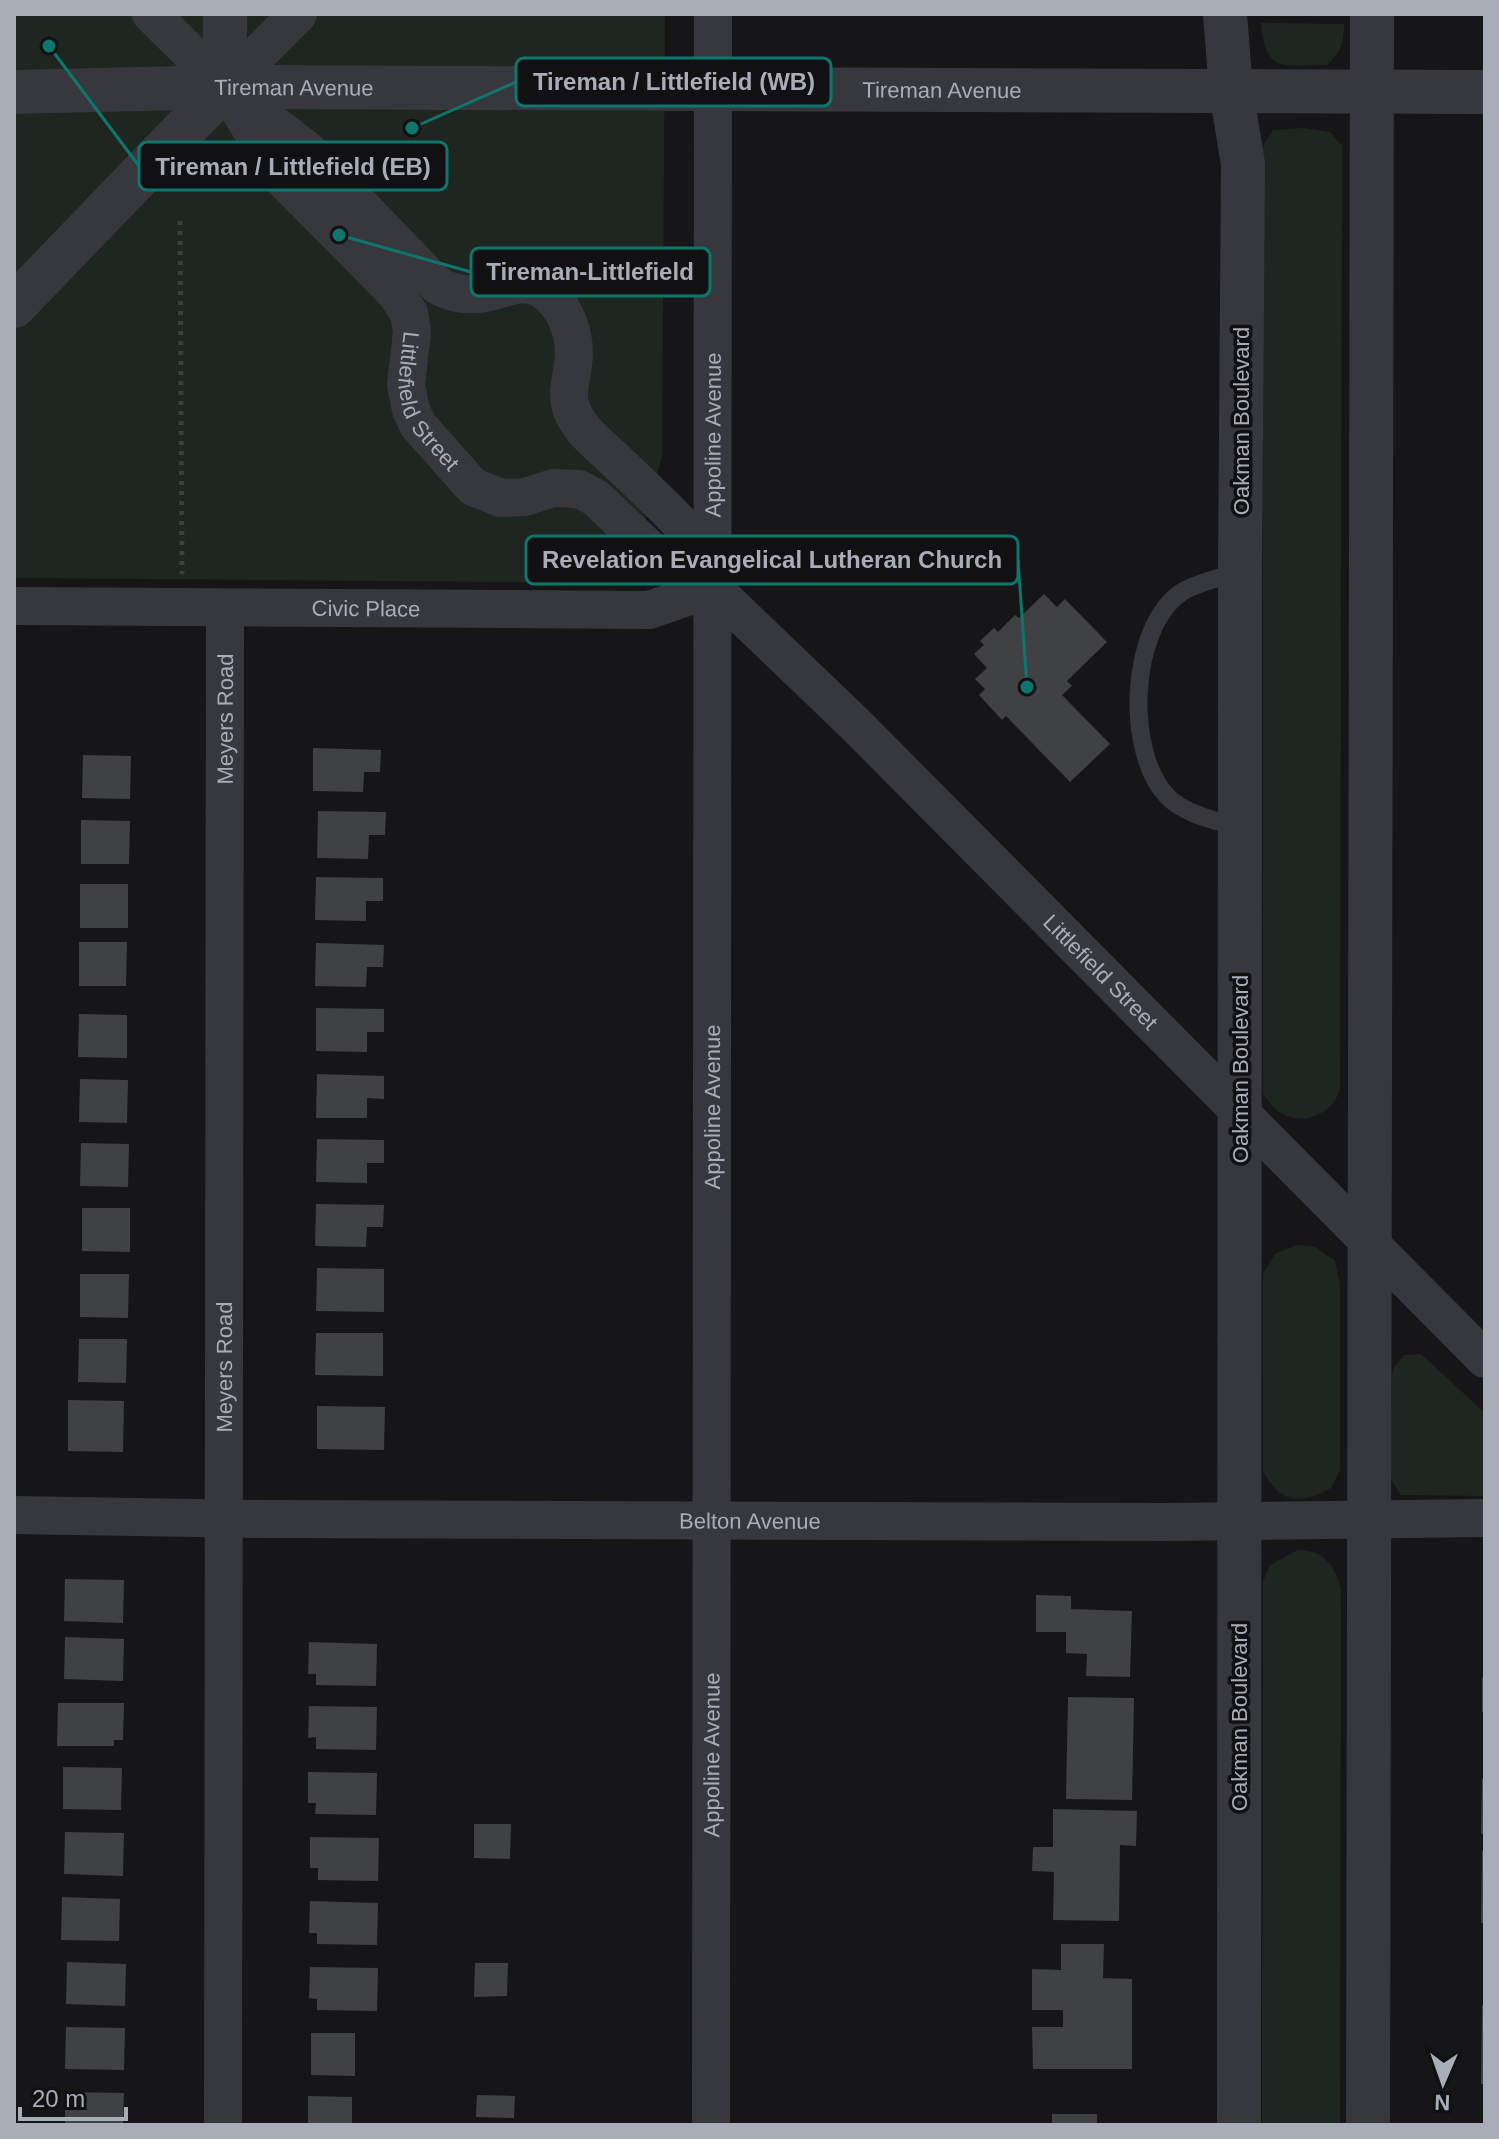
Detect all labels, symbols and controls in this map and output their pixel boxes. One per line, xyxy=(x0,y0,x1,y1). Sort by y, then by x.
callout: Tireman / Littlefield (WB) xyxy=(516,58,831,106)
text: Tireman / Littlefield (WB) xyxy=(533,68,815,95)
street label: Tireman Avenue xyxy=(214,75,374,101)
street label: Tireman Avenue xyxy=(862,78,1022,103)
callout: Tireman / Littlefield (EB) xyxy=(139,142,447,190)
text: Tireman / Littlefield (EB) xyxy=(155,153,431,180)
callout: Tireman-Littlefield xyxy=(471,248,710,296)
text: Tireman-Littlefield xyxy=(486,258,694,285)
street label: Oakman Boulevard xyxy=(1229,327,1254,515)
street label: Littlefield Street xyxy=(393,330,464,476)
street label: Appoline Avenue xyxy=(701,353,726,517)
callout: Revelation Evangelical Lutheran Church xyxy=(526,536,1018,584)
text: Revelation Evangelical Lutheran Church xyxy=(542,546,1002,573)
street label: Civic Place xyxy=(311,596,421,622)
street label: Meyers Road xyxy=(213,654,238,784)
street label: Littlefield Street xyxy=(1038,909,1163,1035)
street label: Oakman Boulevard xyxy=(1228,975,1253,1163)
street label: Appoline Avenue xyxy=(700,1025,725,1189)
street label: Meyers Road xyxy=(212,1302,237,1432)
street label: Belton Avenue xyxy=(679,1508,821,1534)
street label: Oakman Boulevard xyxy=(1227,1623,1252,1811)
street label: Appoline Avenue xyxy=(699,1673,724,1837)
north arrow xyxy=(1403,2043,1483,2123)
scale bar xyxy=(20,2071,126,2121)
text: 20 m xyxy=(32,2085,85,2112)
text: N xyxy=(1434,2090,1451,2115)

